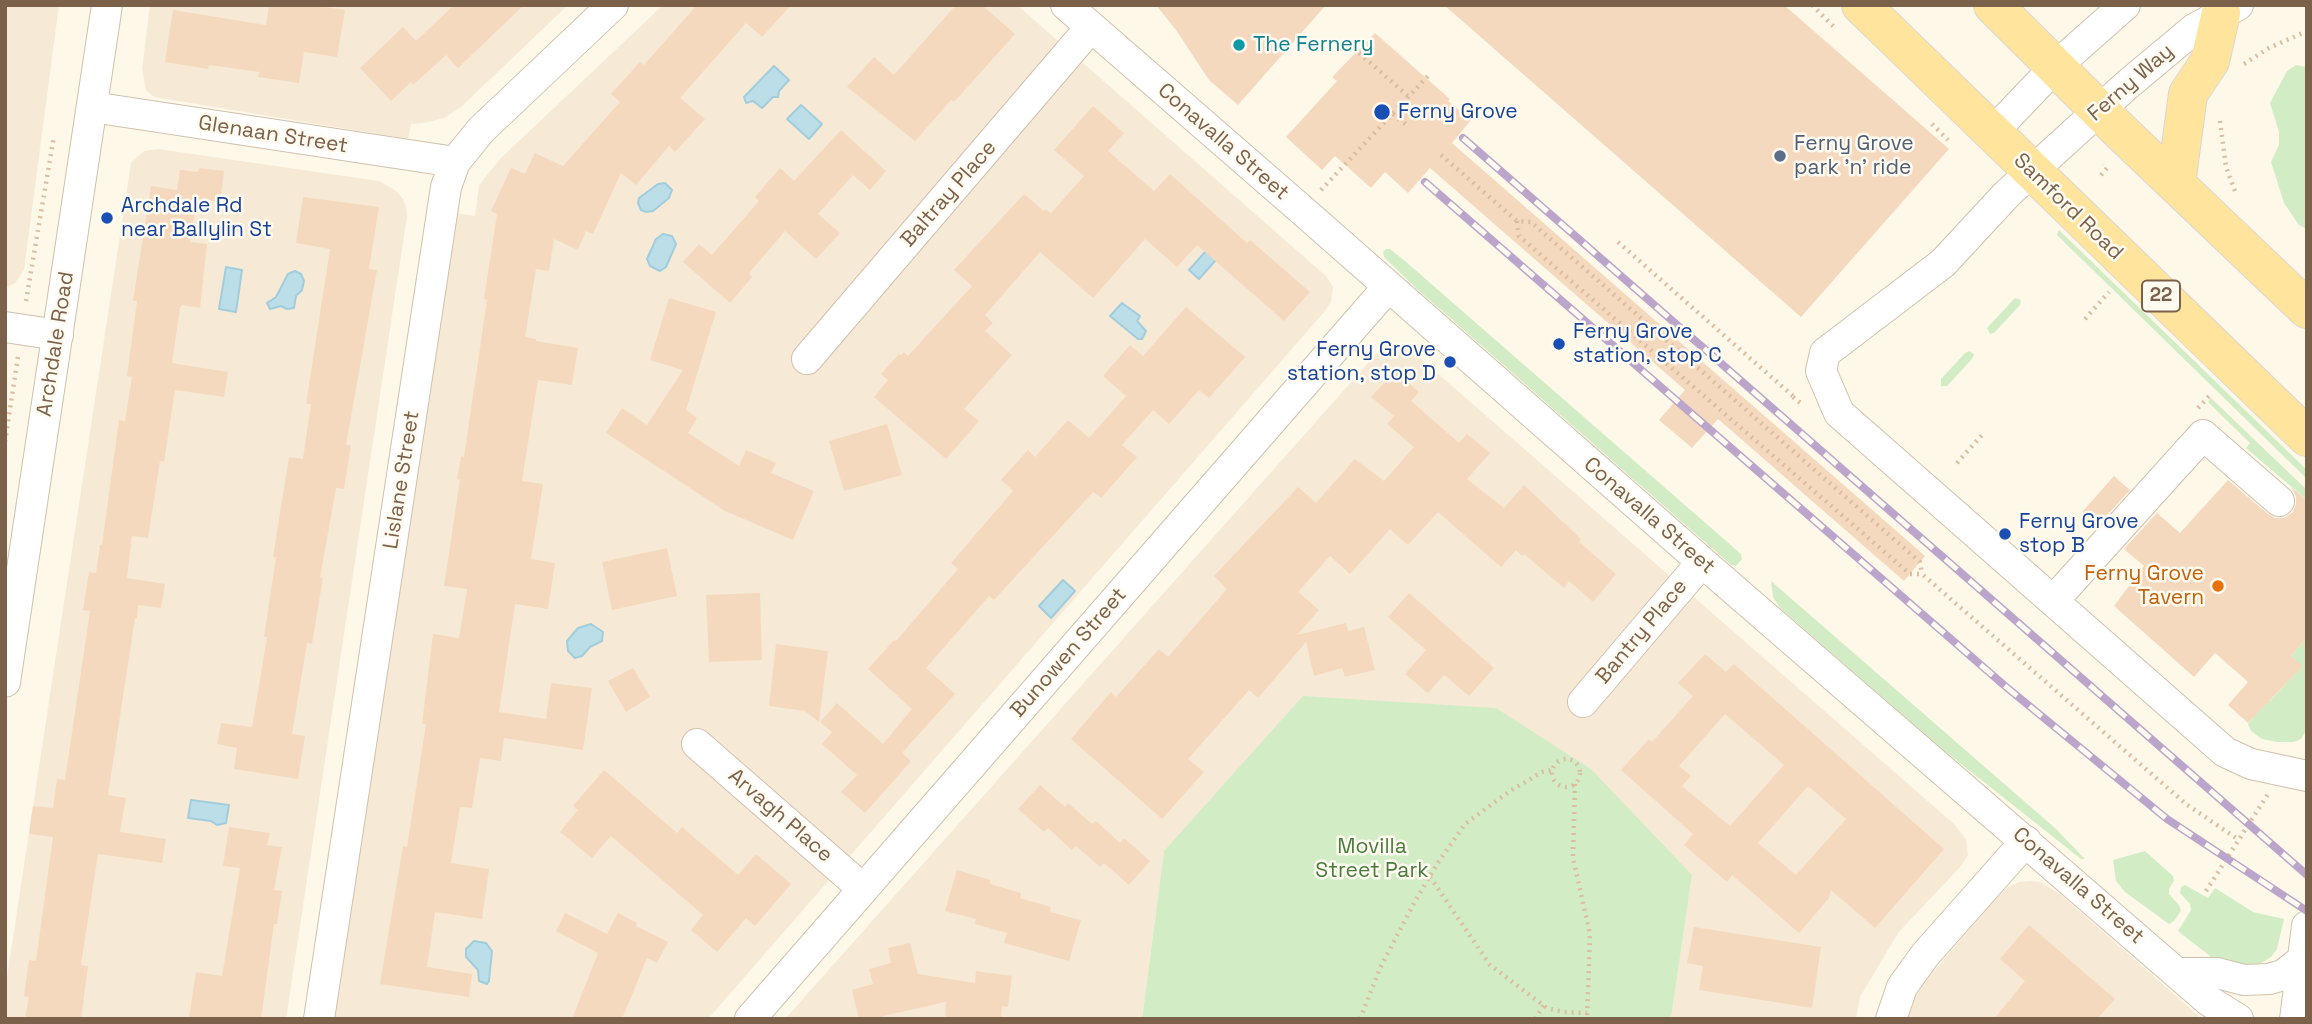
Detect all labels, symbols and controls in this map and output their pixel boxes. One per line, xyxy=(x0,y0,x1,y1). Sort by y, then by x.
place label: The Fernery xyxy=(1253,32,1374,58)
marker: The Fernery xyxy=(1231,37,1247,53)
street label: Ferny Way xyxy=(2083,39,2179,127)
street label: Conavalla Street xyxy=(1152,78,1294,206)
place label: Ferny Grove xyxy=(1398,99,1518,125)
marker: Ferny Grove xyxy=(1372,102,1392,122)
street label: Glenaan Street xyxy=(197,111,349,159)
place label: Ferny Grove park 'n' ride xyxy=(1794,131,1914,181)
street label: Baltray Place xyxy=(896,136,1002,252)
marker: Ferny Grove park 'n' ride xyxy=(1772,148,1788,164)
street label: Samford Road xyxy=(2008,148,2128,266)
place label: Archdale Rd near Ballylin St xyxy=(121,193,272,243)
marker: Archdale Rd near Ballylin St xyxy=(99,210,115,226)
street label: Archdale Road xyxy=(32,270,80,418)
road number: 22 xyxy=(2142,280,2180,312)
place label: Ferny Grove station, stop C xyxy=(1573,319,1722,369)
marker: Ferny Grove station, stop C xyxy=(1551,336,1567,352)
place label: Ferny Grove station, stop D xyxy=(1287,337,1436,387)
marker: Ferny Grove station, stop D xyxy=(1442,354,1458,370)
street label: Lislane Street xyxy=(379,409,425,551)
street label: Conavalla Street xyxy=(1578,452,1720,580)
place label: Ferny Grove stop B xyxy=(2019,509,2139,559)
marker: Ferny Grove stop B xyxy=(1997,526,2013,542)
place label: Ferny Grove Tavern xyxy=(2084,561,2204,611)
street label: Bantry Place xyxy=(1591,575,1693,689)
marker: Ferny Grove Tavern xyxy=(2210,578,2226,594)
street label: Bunowen Street xyxy=(1006,583,1132,723)
street label: Arvagh Place xyxy=(723,764,837,868)
street label: Conavalla Street xyxy=(2007,822,2149,950)
park label: Movilla Street Park xyxy=(1315,834,1429,884)

